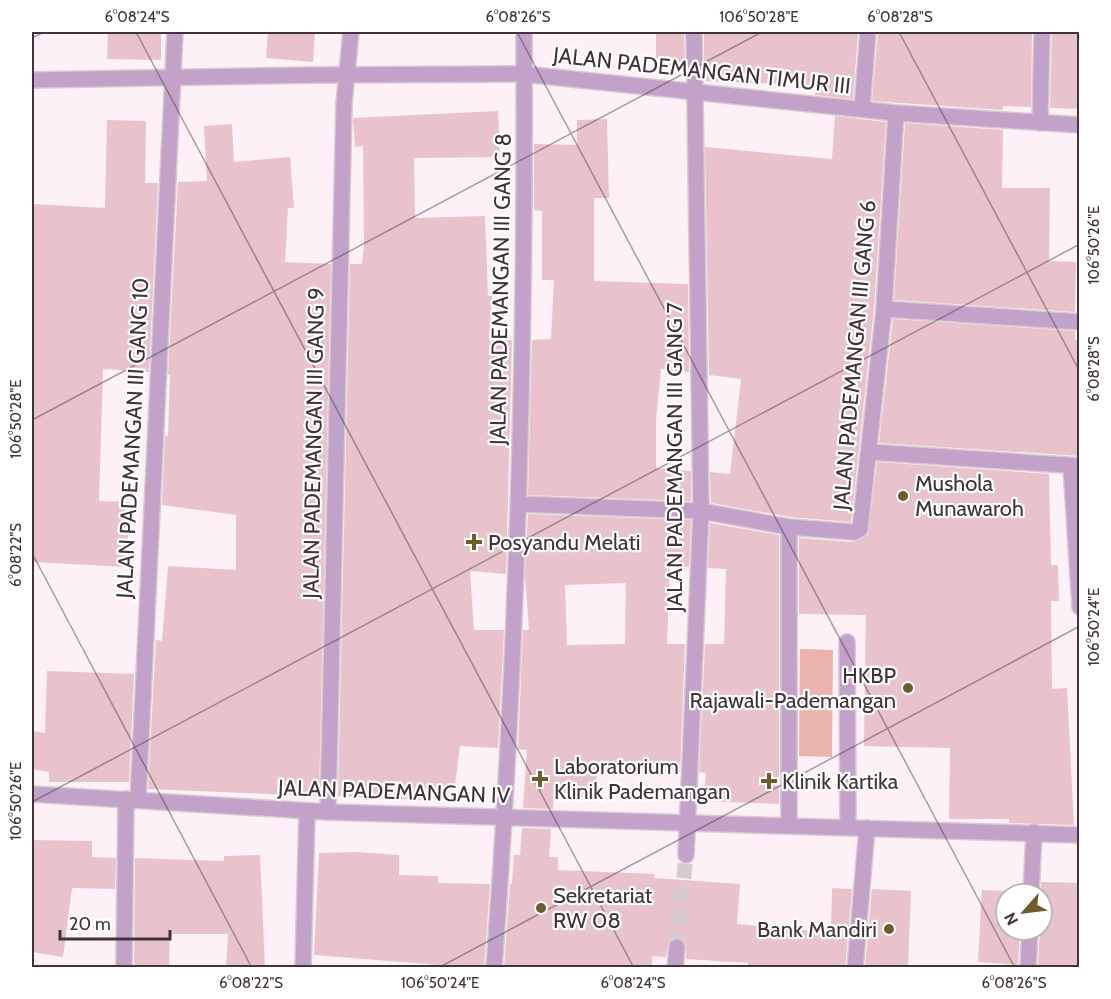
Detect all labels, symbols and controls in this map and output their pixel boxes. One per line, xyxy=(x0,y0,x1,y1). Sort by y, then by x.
text: 6°08'24"S xyxy=(105,8,170,26)
text: 6°08'26"S xyxy=(486,8,551,26)
text: 106°50'28"E xyxy=(719,8,799,26)
text: 6°08'28"S xyxy=(867,8,933,26)
street label: JALAN PADEMANGAN TIMUR III xyxy=(551,41,852,100)
street label: JALAN PADEMANGAN III GANG 8 xyxy=(484,133,517,446)
street label: JALAN PADEMANGAN III GANG 6 xyxy=(827,199,882,512)
text: 106°50'26"E xyxy=(1085,206,1103,284)
street label: JALAN PADEMANGAN III GANG 10 xyxy=(111,277,154,600)
street label: JALAN PADEMANGAN III GANG 9 xyxy=(297,287,330,600)
street label: JALAN PADEMANGAN III GANG 7 xyxy=(661,302,688,613)
text: 6°08'28"S xyxy=(1085,336,1103,402)
text: 106°50'28"E xyxy=(7,379,25,459)
place label: Mushola Munawaroh xyxy=(915,470,1024,522)
marker: Mushola Munawaroh xyxy=(896,489,910,503)
text: 6°08'22"S xyxy=(7,523,25,587)
place label: Posyandu Melati xyxy=(488,529,641,556)
marker: Posyandu Melati xyxy=(465,533,483,551)
text: 106°50'24"E xyxy=(1085,588,1103,666)
place label: HKBP Rajawali-Pademangan xyxy=(689,662,896,714)
marker: HKBP Rajawali-Pademangan xyxy=(901,681,915,695)
place label: Laboratorium Klinik Pademangan xyxy=(554,753,730,805)
text: 106°50'26"E xyxy=(7,762,25,840)
place label: Klinik Kartika xyxy=(782,768,899,795)
marker: Laboratorium Klinik Pademangan xyxy=(531,770,549,788)
marker: Klinik Kartika xyxy=(760,772,778,790)
street label: JALAN PADEMANGAN IV xyxy=(276,774,511,809)
place label: Sekretariat RW 08 xyxy=(553,882,653,934)
north arrow xyxy=(994,882,1054,942)
marker: Sekretariat RW 08 xyxy=(534,901,548,915)
scale bar xyxy=(60,903,170,941)
text: N xyxy=(1000,909,1022,928)
text: 20 m xyxy=(69,913,111,935)
place label: Bank Mandiri xyxy=(757,916,877,943)
marker: Bank Mandiri xyxy=(882,922,896,936)
text: 6°08'22"S xyxy=(219,974,283,992)
text: 106°50'24"E xyxy=(401,974,479,992)
text: 6°08'24"S xyxy=(601,974,666,992)
text: 6°08'26"S xyxy=(982,974,1047,992)

